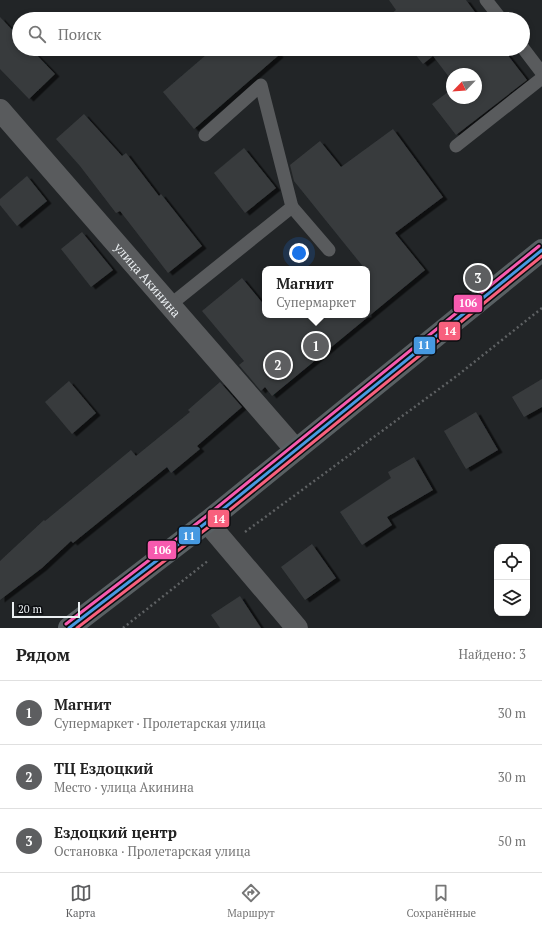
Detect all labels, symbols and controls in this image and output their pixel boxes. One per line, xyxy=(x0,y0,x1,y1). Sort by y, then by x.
search box xyxy=(12,12,530,56)
icon: search xyxy=(26,23,48,45)
text: Поиск xyxy=(58,24,101,44)
north arrow xyxy=(446,68,482,104)
street label: улица Акинина xyxy=(110,238,185,321)
your location xyxy=(289,243,309,263)
pin: 3 xyxy=(465,263,491,293)
popup xyxy=(262,266,370,318)
text: Магнит xyxy=(276,273,334,293)
text: Супермаркет xyxy=(276,293,356,311)
line badge: 106 xyxy=(453,294,483,313)
text: 106 xyxy=(459,296,477,310)
line badge: 14 xyxy=(438,321,461,341)
text: 14 xyxy=(444,324,457,338)
pin: 1 xyxy=(303,331,329,361)
line badge: 11 xyxy=(413,336,436,355)
text: 11 xyxy=(418,338,430,352)
pin: 2 xyxy=(265,350,291,380)
line badge: 14 xyxy=(207,509,230,528)
text: 14 xyxy=(213,512,226,526)
line badge: 11 xyxy=(178,526,201,545)
text: 11 xyxy=(183,529,195,543)
line badge: 106 xyxy=(147,540,177,560)
text: 106 xyxy=(153,543,171,557)
map controls xyxy=(494,544,530,616)
button: locate xyxy=(494,544,530,580)
button: layers xyxy=(494,580,530,616)
scale bar xyxy=(12,600,80,619)
text: 20 m xyxy=(18,602,42,616)
text: Рядом xyxy=(16,643,70,666)
text: Найдено: 3 xyxy=(459,645,526,663)
text: Магнит xyxy=(54,694,111,714)
text: 1 xyxy=(25,704,33,722)
text: 30 m xyxy=(498,704,526,722)
text: Супермаркет · Пролетарская улица xyxy=(54,714,266,732)
text: ТЦ Ездоцкий xyxy=(54,758,153,778)
text: 2 xyxy=(25,768,33,786)
text: 30 m xyxy=(498,768,526,786)
text: Место · улица Акинина xyxy=(54,778,194,796)
text: Ездоцкий центр xyxy=(54,822,177,842)
text: 3 xyxy=(25,832,33,850)
text: 50 m xyxy=(498,832,526,850)
text: Остановка · Пролетарская улица xyxy=(54,842,251,860)
tab: Карта xyxy=(66,882,96,920)
tab: Маршрут xyxy=(227,882,275,920)
tab: Сохранённые xyxy=(406,882,476,920)

